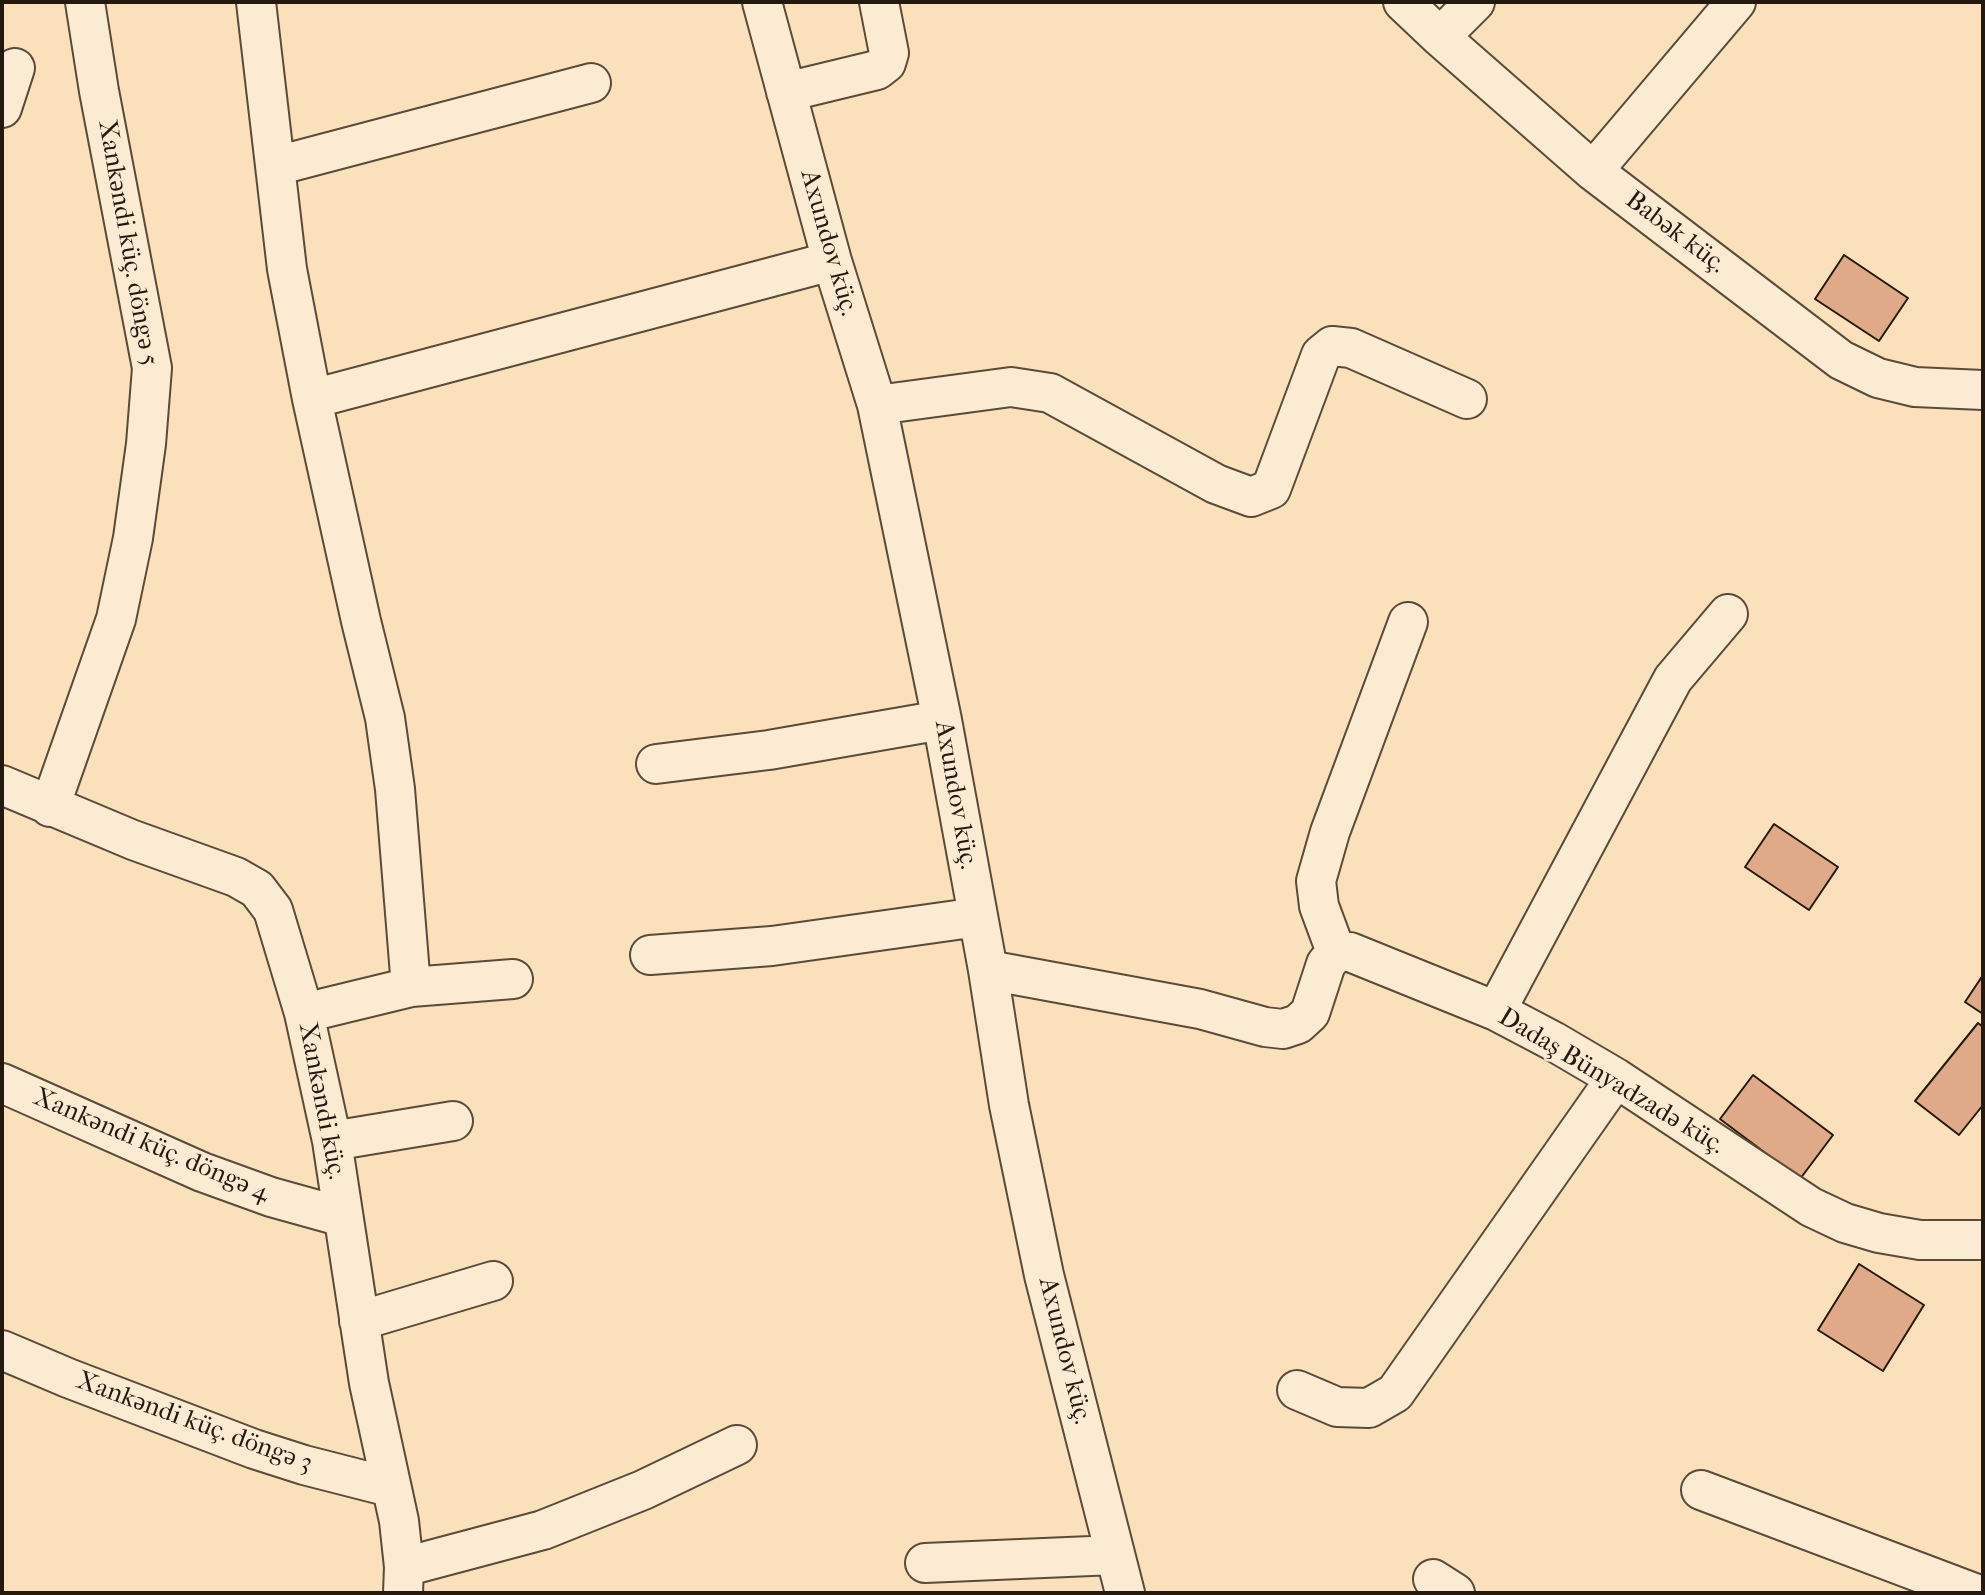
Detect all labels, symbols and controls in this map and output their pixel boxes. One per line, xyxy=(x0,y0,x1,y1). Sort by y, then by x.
street label: Xankəndi küç. döngə 5 xyxy=(90,118,164,368)
street label: Axundov küç. xyxy=(792,167,864,319)
street label: Babək küç. xyxy=(1619,185,1731,281)
street label: Axundov küç. xyxy=(927,718,983,872)
street label: Dadaş Bünyadzadə küç. xyxy=(1492,1002,1730,1162)
street label: Xankəndi küç. xyxy=(290,1020,352,1182)
street label: Xankəndi küç. döngə 4 xyxy=(28,1082,274,1210)
street label: Axundov küç. xyxy=(1031,1274,1097,1428)
street label: Xankəndi küç. döngə 3 xyxy=(72,1366,316,1480)

